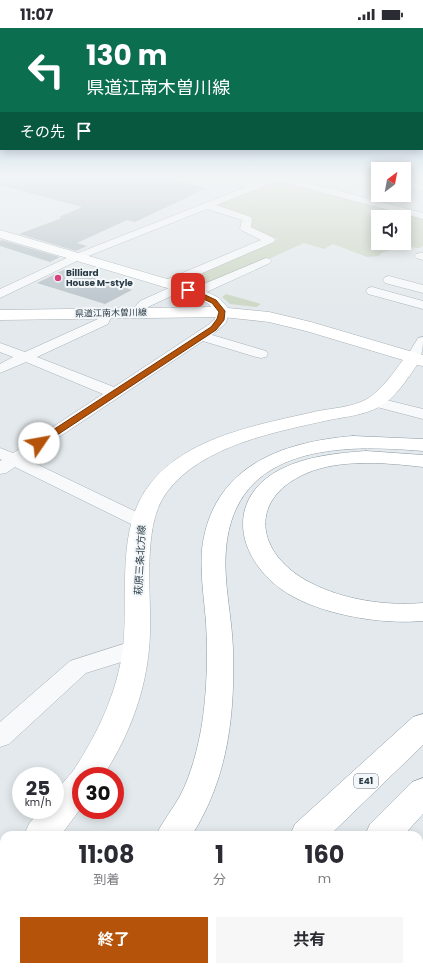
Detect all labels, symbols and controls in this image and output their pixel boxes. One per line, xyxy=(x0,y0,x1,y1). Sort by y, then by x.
text: 11:07 xyxy=(20,4,53,25)
text: 130 m xyxy=(86,36,167,75)
icon: left xyxy=(20,44,72,96)
text: 県道江南木曽川線 xyxy=(86,75,230,100)
icon: arrive xyxy=(73,120,95,142)
text: その先 xyxy=(20,121,65,142)
north arrow xyxy=(371,162,411,202)
map controls xyxy=(371,162,411,250)
button: sound xyxy=(371,210,411,250)
place label: Billiard House M-style xyxy=(66,267,133,289)
marker: Billiard House M-style xyxy=(53,273,63,283)
pin xyxy=(171,273,205,307)
icon: arrive xyxy=(177,279,199,301)
street label: 県道江南木曽川線 xyxy=(75,306,148,320)
position arrow xyxy=(18,422,60,464)
street label: 萩原三条北方線 xyxy=(131,525,149,595)
speed limit sign: 30 xyxy=(72,767,124,819)
text: 25 xyxy=(26,774,50,802)
road number: E41 xyxy=(354,774,378,788)
text: km/h xyxy=(25,795,51,810)
text: 11:08 xyxy=(78,838,135,871)
text: 1 xyxy=(215,838,224,871)
text: 160 xyxy=(305,838,345,871)
text: m xyxy=(318,869,331,888)
text: 到着 xyxy=(94,870,120,889)
text: 分 xyxy=(213,870,226,889)
button: 終了 xyxy=(20,917,208,963)
button: 共有 xyxy=(216,917,403,963)

